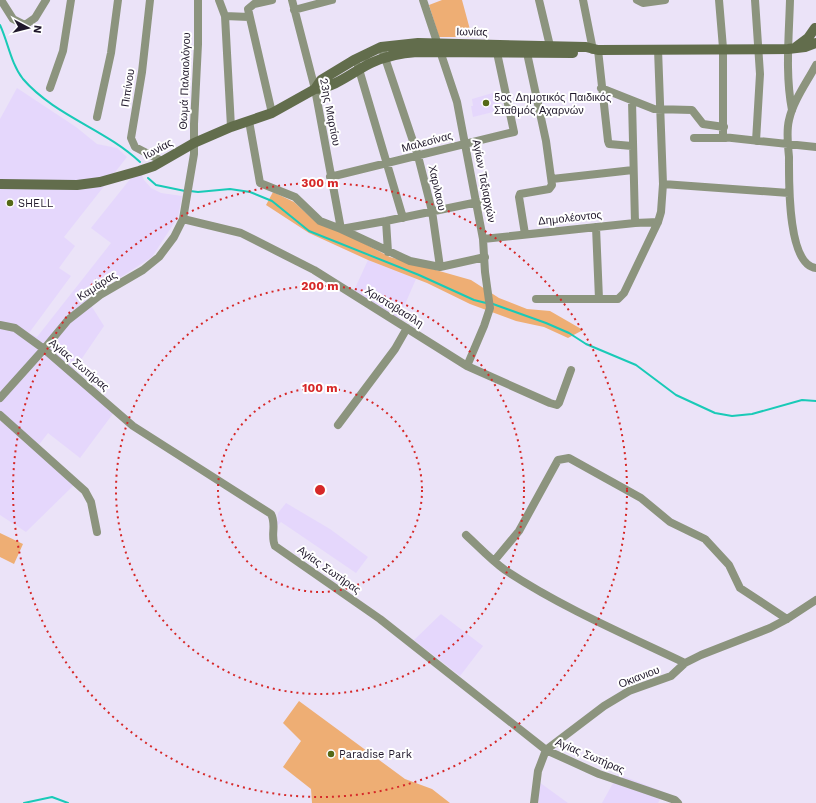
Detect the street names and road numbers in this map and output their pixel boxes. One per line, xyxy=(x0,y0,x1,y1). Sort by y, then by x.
street label: Ιωνίας xyxy=(456,25,488,39)
street label: Θωμά Παλαιολόγου xyxy=(177,32,193,130)
street label: Πιπίνου xyxy=(119,68,137,108)
street label: 23ης Μαρτίου xyxy=(317,77,343,147)
street label: Μαλεσίνας xyxy=(400,129,454,155)
street label: Ιωνίας xyxy=(141,136,175,162)
street label: Αγίων Ταξιαρχών xyxy=(470,138,499,224)
street label: Χαριλαου xyxy=(425,164,449,212)
street label: Δημολέοντος xyxy=(538,208,602,228)
street label: Καμάρας xyxy=(75,268,119,304)
street label: Χριστοβασίλη xyxy=(362,284,426,330)
street label: Αγίας Σωτήρας xyxy=(46,336,112,394)
street label: Αγίας Σωτήρας xyxy=(295,543,363,597)
street label: Οκιανιου xyxy=(617,663,661,691)
street label: Αγίας Σωτήρας xyxy=(553,736,627,776)

